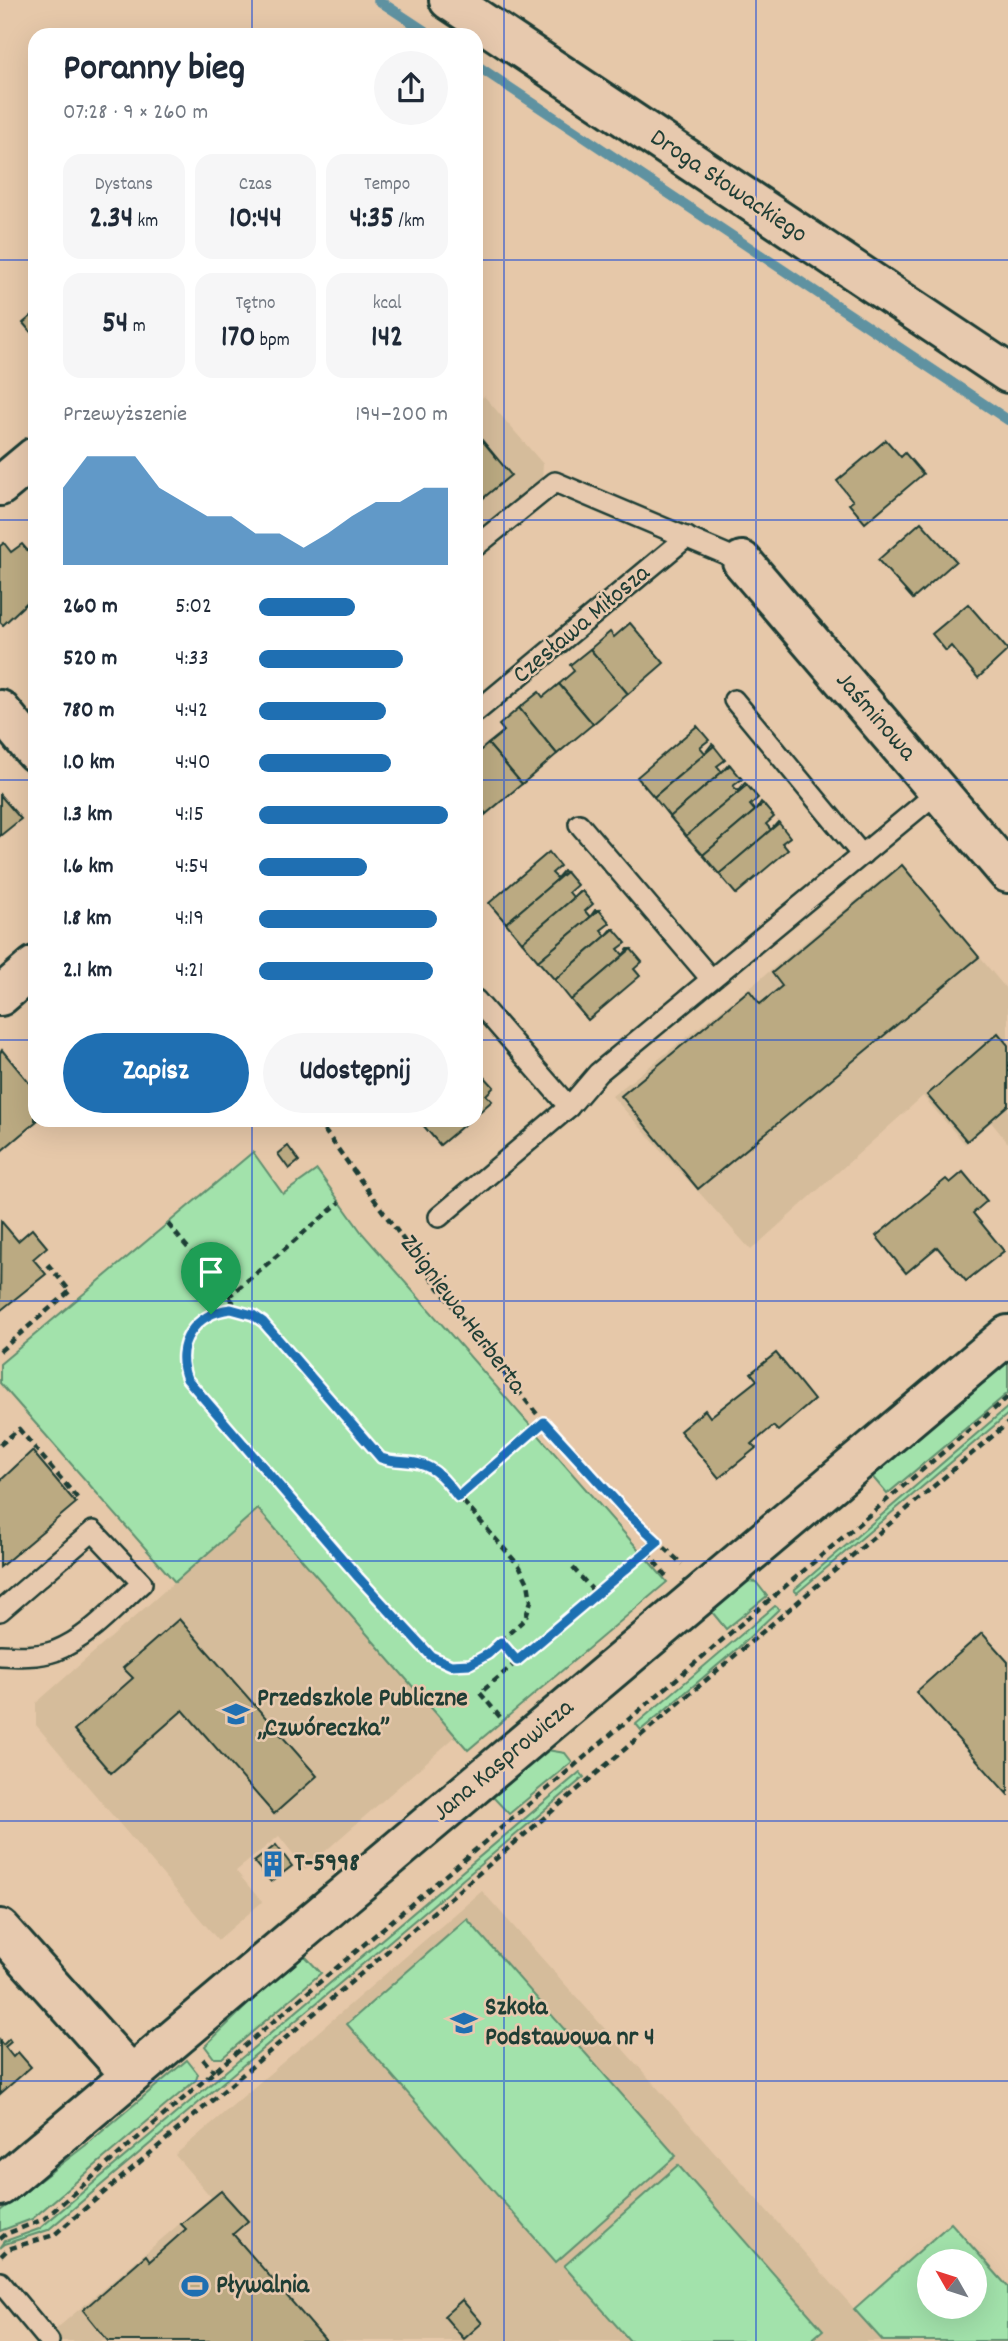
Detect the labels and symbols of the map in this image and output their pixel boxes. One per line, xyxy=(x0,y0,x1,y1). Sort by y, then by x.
street label: Droga Słowackiego xyxy=(642,120,814,254)
street label: Czesława Miłosza xyxy=(505,556,660,694)
street label: Jaśminowa xyxy=(826,664,925,771)
street label: Zbigniewa Herberta xyxy=(390,1228,535,1403)
pin xyxy=(181,1242,241,1314)
place label: Przedszkole Publiczne „Czwóreczka” xyxy=(257,1681,468,1748)
street label: Jana Kasprowicza xyxy=(425,1690,583,1831)
school or university icon: Przedszkole Publiczne „Czwóreczka” xyxy=(221,1699,251,1729)
place label: T-5998 xyxy=(294,1846,360,1883)
building icon: T-5998 xyxy=(258,1849,288,1879)
place label: Szkoła Podstawowa nr 4 xyxy=(485,1990,655,2057)
school or university icon: Szkoła Podstawowa nr 4 xyxy=(449,2008,479,2038)
north arrow xyxy=(917,2249,987,2319)
place label: Pływalnia xyxy=(216,2268,310,2305)
sports icon: Pływalnia xyxy=(180,2271,210,2301)

